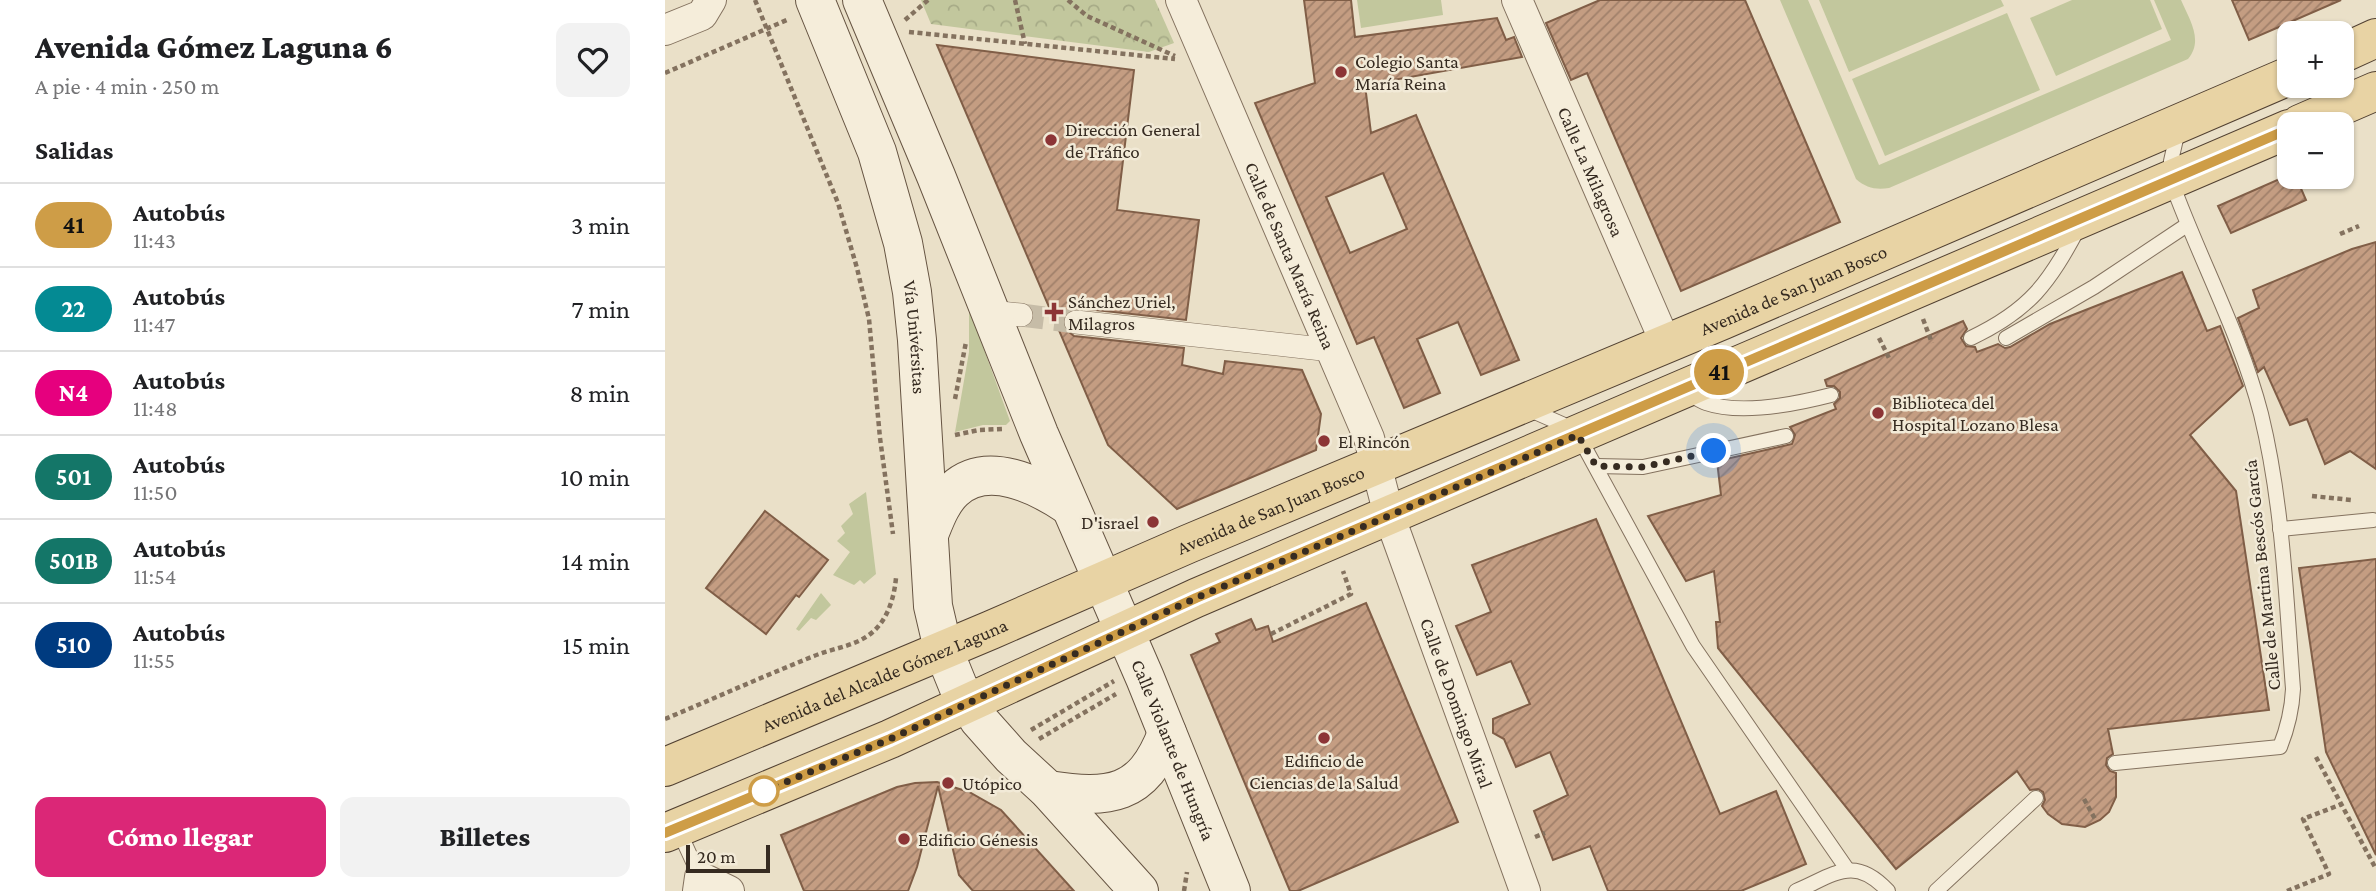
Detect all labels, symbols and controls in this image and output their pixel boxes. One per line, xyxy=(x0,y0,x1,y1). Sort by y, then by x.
map controls xyxy=(2277,21,2354,189)
button: + xyxy=(2277,21,2354,98)
button: heart xyxy=(556,23,630,97)
text: Avenida Gómez Laguna 6 xyxy=(35,28,393,65)
place label: Colegio Santa María Reina xyxy=(1355,51,1459,94)
marker: Colegio Santa María Reina xyxy=(1333,64,1349,80)
text: A pie · 4 min · 250 m xyxy=(35,73,219,99)
street label: Calle La Milagrosa xyxy=(1554,103,1629,240)
button: − xyxy=(2277,112,2354,189)
place label: Dirección General de Tráfico xyxy=(1065,119,1200,162)
marker: Dirección General de Tráfico xyxy=(1043,132,1059,148)
text: Salidas xyxy=(35,136,113,165)
street label: Calle de Santa María Reina xyxy=(1241,159,1340,352)
text: Autobús xyxy=(133,198,225,227)
text: 41 xyxy=(63,211,84,238)
text: 3 min xyxy=(571,211,630,240)
text: 11:43 xyxy=(133,227,176,253)
street label: Avenida de San Juan Bosco xyxy=(1697,240,1890,339)
street label: Vía Univérsitas xyxy=(900,279,931,395)
text: Autobús xyxy=(133,282,225,311)
place label: Sánchez Uriel, Milagros xyxy=(1068,291,1176,334)
text: 22 xyxy=(61,295,86,322)
text: 7 min xyxy=(571,295,630,324)
marker: Sánchez Uriel, Milagros xyxy=(1046,304,1062,320)
text: 11:47 xyxy=(133,311,175,337)
line badge: 41 xyxy=(1688,349,1751,395)
text: 41 xyxy=(1708,358,1730,385)
text: Autobús xyxy=(133,366,225,395)
text: N4 xyxy=(59,379,88,406)
text: 8 min xyxy=(569,379,630,408)
place label: Biblioteca del Hospital Lozano Blesa xyxy=(1892,392,2059,435)
text: 11:48 xyxy=(133,395,178,421)
marker: Biblioteca del Hospital Lozano Blesa xyxy=(1870,405,1886,421)
place label: El Rincón xyxy=(1338,431,1410,452)
marker: El Rincón xyxy=(1316,433,1332,449)
your location xyxy=(1696,433,1731,468)
text: Autobús xyxy=(133,450,225,479)
street label: Calle de Martina Bescós García xyxy=(2239,458,2285,692)
street label: Avenida de San Juan Bosco xyxy=(1174,461,1367,558)
text: 501 xyxy=(56,463,91,490)
text: 10 min xyxy=(560,463,630,492)
text: 11:50 xyxy=(133,479,177,505)
place label: D'israel xyxy=(1081,512,1139,533)
marker: D'israel xyxy=(1145,514,1161,530)
text: Autobús xyxy=(133,534,226,563)
text: 501B xyxy=(49,547,98,574)
text: 14 min xyxy=(562,547,630,576)
text: 11:54 xyxy=(133,563,177,589)
street label: Avenida del Alcalde Gómez Laguna xyxy=(758,614,1011,736)
street label: Calle de Domingo Miral xyxy=(1417,615,1497,791)
text: Autobús xyxy=(133,618,225,647)
text: 510 xyxy=(56,631,91,658)
text: 15 min xyxy=(563,631,630,660)
text: 11:55 xyxy=(133,647,175,673)
street label: Calle Violante de Hungría xyxy=(1128,656,1220,843)
marker: Edificio de Ciencias de la Salud xyxy=(1316,730,1332,746)
place label: Edificio de Ciencias de la Salud xyxy=(1249,750,1399,793)
place label: Utópico xyxy=(962,773,1022,794)
marker: Utópico xyxy=(940,775,956,791)
unlabelled marker xyxy=(749,776,779,806)
button: Cómo llegar xyxy=(35,797,326,877)
button: Billetes xyxy=(340,797,630,877)
place label: Edificio Génesis xyxy=(918,829,1038,850)
marker: Edificio Génesis xyxy=(896,831,912,847)
scale bar xyxy=(686,842,770,874)
text: 20 m xyxy=(697,846,736,867)

